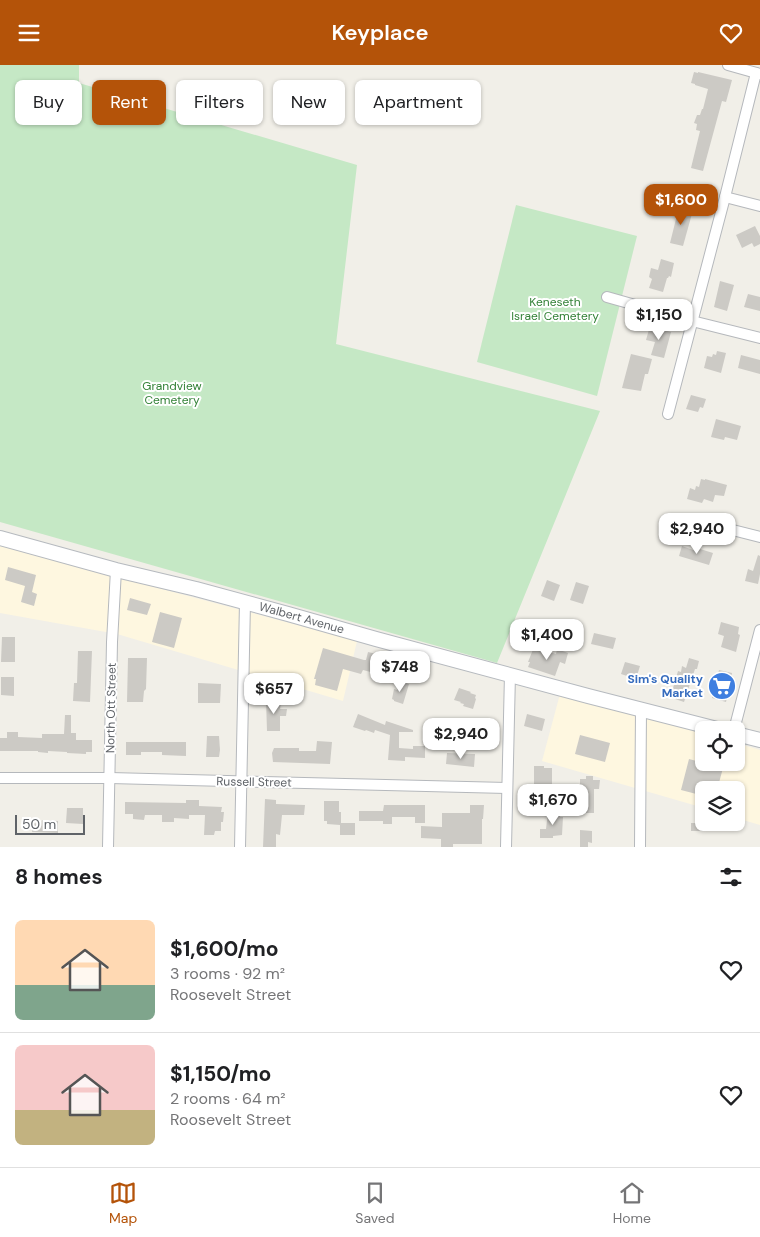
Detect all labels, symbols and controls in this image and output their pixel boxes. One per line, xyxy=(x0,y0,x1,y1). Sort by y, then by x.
text: Keyplace xyxy=(331,18,429,47)
icon: menu xyxy=(15,19,43,47)
icon: heart xyxy=(717,19,745,47)
chip: Buy xyxy=(15,80,82,125)
chip: Rent xyxy=(92,80,166,125)
chip: Filters xyxy=(176,80,263,125)
chip: New xyxy=(273,80,345,125)
chip: Apartment xyxy=(355,80,481,125)
pin: $1,600 xyxy=(640,184,722,226)
text: $1,600 xyxy=(655,189,707,210)
park label: Keneseth Israel Cemetery xyxy=(511,294,599,324)
pin: $1,150 xyxy=(618,299,700,341)
text: $1,150 xyxy=(636,304,682,325)
park label: Grandview Cemetery xyxy=(142,378,202,408)
pin: $2,940 xyxy=(656,513,738,555)
text: $2,940 xyxy=(670,518,724,539)
street label: Walbert Avenue xyxy=(257,598,346,638)
pin: $1,400 xyxy=(506,619,588,661)
text: $1,400 xyxy=(521,624,573,645)
pin: $748 xyxy=(370,651,430,693)
text: $748 xyxy=(381,656,419,677)
street label: North Ott Street xyxy=(102,662,120,753)
place label: Sim's Quality Market xyxy=(627,671,704,701)
supermarket icon: Sim's Quality Market xyxy=(707,671,737,701)
pin: $657 xyxy=(244,673,304,715)
text: $657 xyxy=(255,678,293,699)
pin: $2,940 xyxy=(420,717,502,760)
map controls xyxy=(695,721,745,831)
button: locate xyxy=(695,721,745,771)
text: $2,940 xyxy=(434,723,488,744)
street label: Russell Street xyxy=(216,773,292,791)
button: layers xyxy=(695,781,745,831)
pin: $1,670 xyxy=(512,783,594,826)
text: $1,670 xyxy=(528,789,578,810)
scale bar xyxy=(15,812,85,835)
text: 50 m xyxy=(22,815,56,833)
text: 8 homes xyxy=(15,863,103,891)
icon: filters xyxy=(717,863,745,891)
text: $1,600/mo xyxy=(170,935,279,963)
icon: home xyxy=(55,940,115,1000)
icon: heart xyxy=(717,956,745,984)
text: 3 rooms · 92 m² xyxy=(170,963,285,984)
text: Roosevelt Street xyxy=(170,984,291,1005)
text: $1,150/mo xyxy=(170,1060,271,1088)
icon: home xyxy=(55,1065,115,1125)
icon: heart xyxy=(717,1081,745,1109)
text: 2 rooms · 64 m² xyxy=(170,1088,286,1109)
text: Roosevelt Street xyxy=(170,1109,291,1130)
tab: Map xyxy=(109,1179,137,1227)
tab: Saved xyxy=(355,1179,395,1227)
tab: Home xyxy=(613,1179,651,1227)

